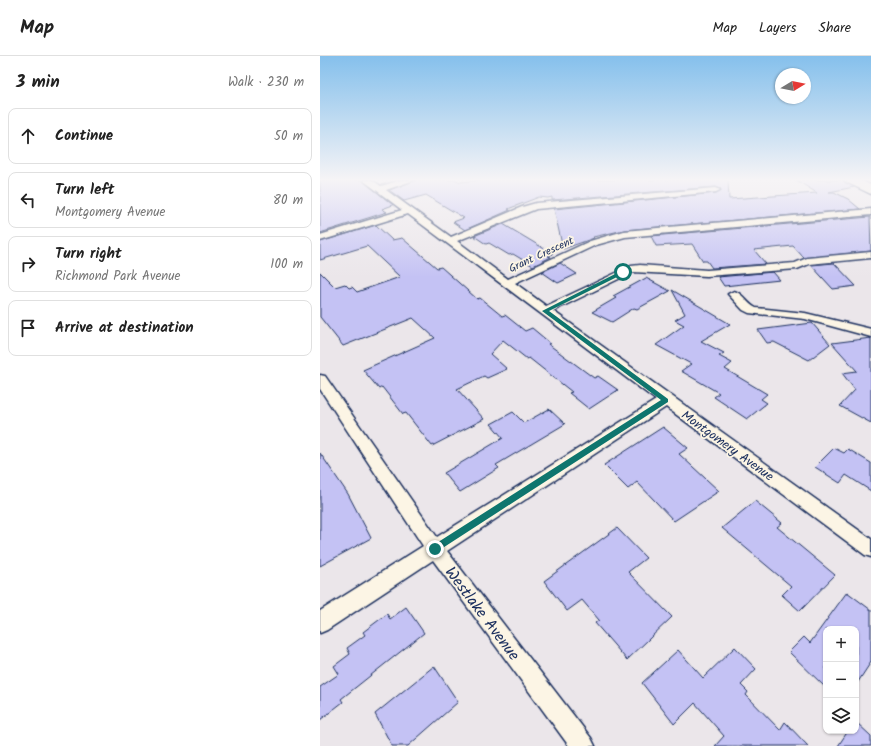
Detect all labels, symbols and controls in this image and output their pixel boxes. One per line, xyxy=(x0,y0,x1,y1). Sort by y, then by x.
text: Map xyxy=(20,13,54,43)
text: Map xyxy=(713,17,737,39)
text: Layers xyxy=(759,17,797,39)
text: Share xyxy=(819,17,851,39)
north arrow xyxy=(775,68,811,104)
text: 3 min xyxy=(16,69,60,96)
text: Walk · 230 m xyxy=(228,72,304,93)
text: Continue xyxy=(55,124,113,148)
icon: ahead xyxy=(17,125,39,147)
text: 50 m xyxy=(274,126,303,147)
text: Turn left xyxy=(55,178,115,202)
icon: left xyxy=(17,189,39,211)
text: 80 m xyxy=(273,190,303,211)
text: Montgomery Avenue xyxy=(55,202,165,223)
street label: Grant Crescent xyxy=(506,232,578,278)
text: Turn right xyxy=(55,242,122,266)
icon: right xyxy=(17,253,39,275)
text: 100 m xyxy=(270,254,303,275)
route start xyxy=(614,263,632,281)
text: Richmond Park Avenue xyxy=(55,266,180,287)
text: Arrive at destination xyxy=(55,316,194,340)
icon: arrive xyxy=(17,317,39,339)
street label: Montgomery Avenue xyxy=(676,405,778,487)
route end xyxy=(426,540,444,558)
street label: Westlake Avenue xyxy=(438,562,526,666)
map controls xyxy=(823,626,859,734)
button: + xyxy=(823,626,859,662)
button: − xyxy=(823,662,859,698)
button: layers xyxy=(823,698,859,734)

